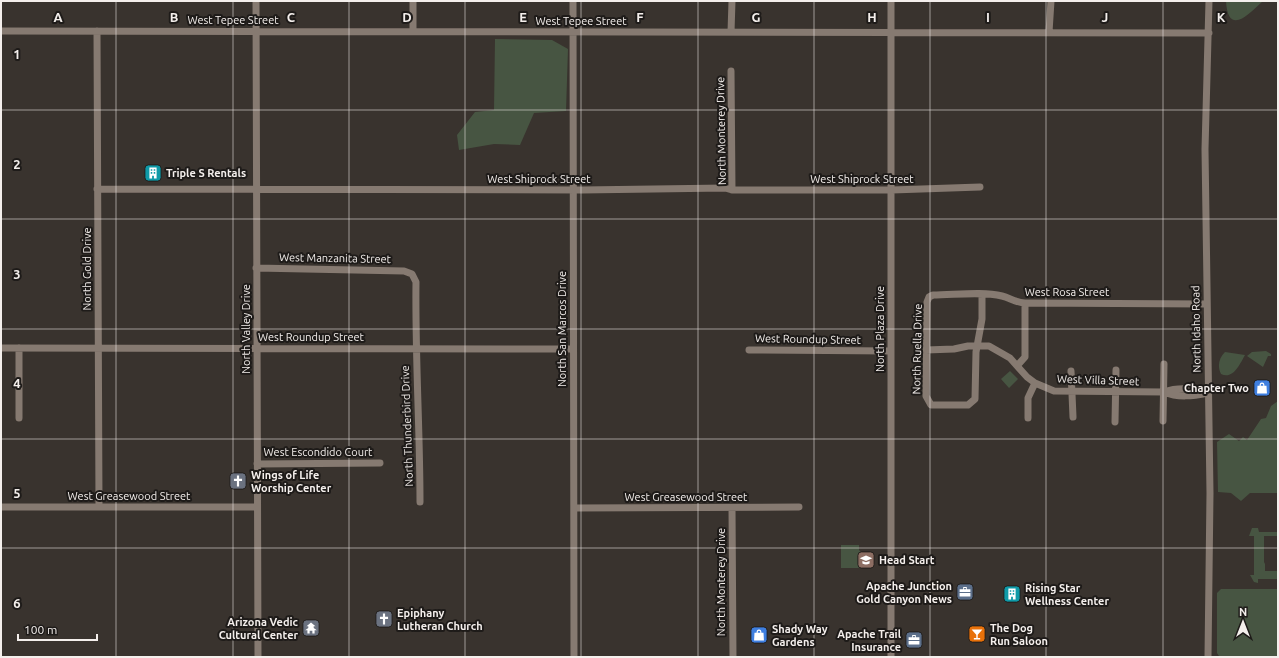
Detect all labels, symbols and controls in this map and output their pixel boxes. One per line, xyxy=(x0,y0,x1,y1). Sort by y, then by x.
text: A xyxy=(53,10,63,24)
text: B xyxy=(170,10,179,24)
text: C xyxy=(287,10,296,24)
text: D xyxy=(402,10,412,24)
text: E xyxy=(519,10,527,24)
text: F xyxy=(636,10,644,24)
text: G xyxy=(752,10,761,24)
text: H xyxy=(867,10,877,24)
text: I xyxy=(986,10,990,24)
text: J xyxy=(1102,10,1108,24)
text: K xyxy=(1217,10,1226,24)
street label: West Tepee Street xyxy=(187,14,279,26)
street label: West Tepee Street xyxy=(535,15,627,27)
text: 1 xyxy=(13,47,21,61)
street label: North Monterey Drive xyxy=(714,77,728,185)
text: 2 xyxy=(13,157,21,171)
building icon: Triple S Rentals xyxy=(143,163,163,183)
place label: Triple S Rentals xyxy=(166,167,246,179)
street label: West Shiprock Street xyxy=(487,173,591,185)
street label: West Shiprock Street xyxy=(810,173,914,185)
street label: North Gold Drive xyxy=(81,227,93,311)
street label: West Manzanita Street xyxy=(279,251,392,265)
text: 3 xyxy=(13,267,21,281)
street label: North San Marcos Drive xyxy=(556,271,568,387)
street label: North Valley Drive xyxy=(240,284,252,374)
street label: North Idaho Road xyxy=(1189,285,1203,373)
street label: North Plaza Drive xyxy=(874,286,886,372)
street label: West Rosa Street xyxy=(1025,286,1110,298)
street label: North Ruella Drive xyxy=(910,304,924,394)
street label: West Roundup Street xyxy=(258,331,365,343)
street label: West Roundup Street xyxy=(755,332,862,346)
street label: North Thunderbird Drive xyxy=(399,365,415,487)
street label: West Villa Street xyxy=(1057,373,1140,387)
text: 4 xyxy=(13,376,21,390)
shop icon: Chapter Two xyxy=(1252,378,1272,398)
place label: Chapter Two xyxy=(1184,382,1249,394)
street label: West Escondido Court xyxy=(264,446,373,458)
place label: Wings of Life Worship Center xyxy=(251,469,332,494)
church icon: Wings of Life Worship Center xyxy=(228,471,248,491)
text: 5 xyxy=(13,486,21,500)
street label: West Greasewood Street xyxy=(68,490,191,502)
street label: West Greasewood Street xyxy=(625,491,748,503)
street label: North Monterey Drive xyxy=(715,528,727,636)
school or university icon: Head Start xyxy=(856,550,876,570)
place label: Head Start xyxy=(879,554,935,566)
place label: Apache Junction Gold Canyon News xyxy=(856,580,952,605)
office icon: Apache Junction Gold Canyon News xyxy=(955,582,975,602)
place label: Rising Star Wellness Center xyxy=(1025,582,1109,607)
building icon: Rising Star Wellness Center xyxy=(1002,584,1022,604)
text: 6 xyxy=(13,596,21,610)
north arrow xyxy=(1223,602,1263,642)
text: N xyxy=(1239,606,1247,618)
place label: Epiphany Lutheran Church xyxy=(397,607,483,632)
church icon: Epiphany Lutheran Church xyxy=(374,609,394,629)
scale bar xyxy=(18,616,97,642)
place label: Arizona Vedic Cultural Center xyxy=(219,616,299,641)
temple icon: Arizona Vedic Cultural Center xyxy=(301,618,321,638)
place label: The Dog Run Saloon xyxy=(990,622,1048,647)
text: 100 m xyxy=(24,623,57,636)
place label: Shady Way Gardens xyxy=(772,623,828,648)
bar icon: The Dog Run Saloon xyxy=(967,624,987,644)
shop icon: Shady Way Gardens xyxy=(749,625,769,645)
place label: Apache Trail Insurance xyxy=(837,628,902,653)
office icon: Apache Trail Insurance xyxy=(904,630,924,650)

